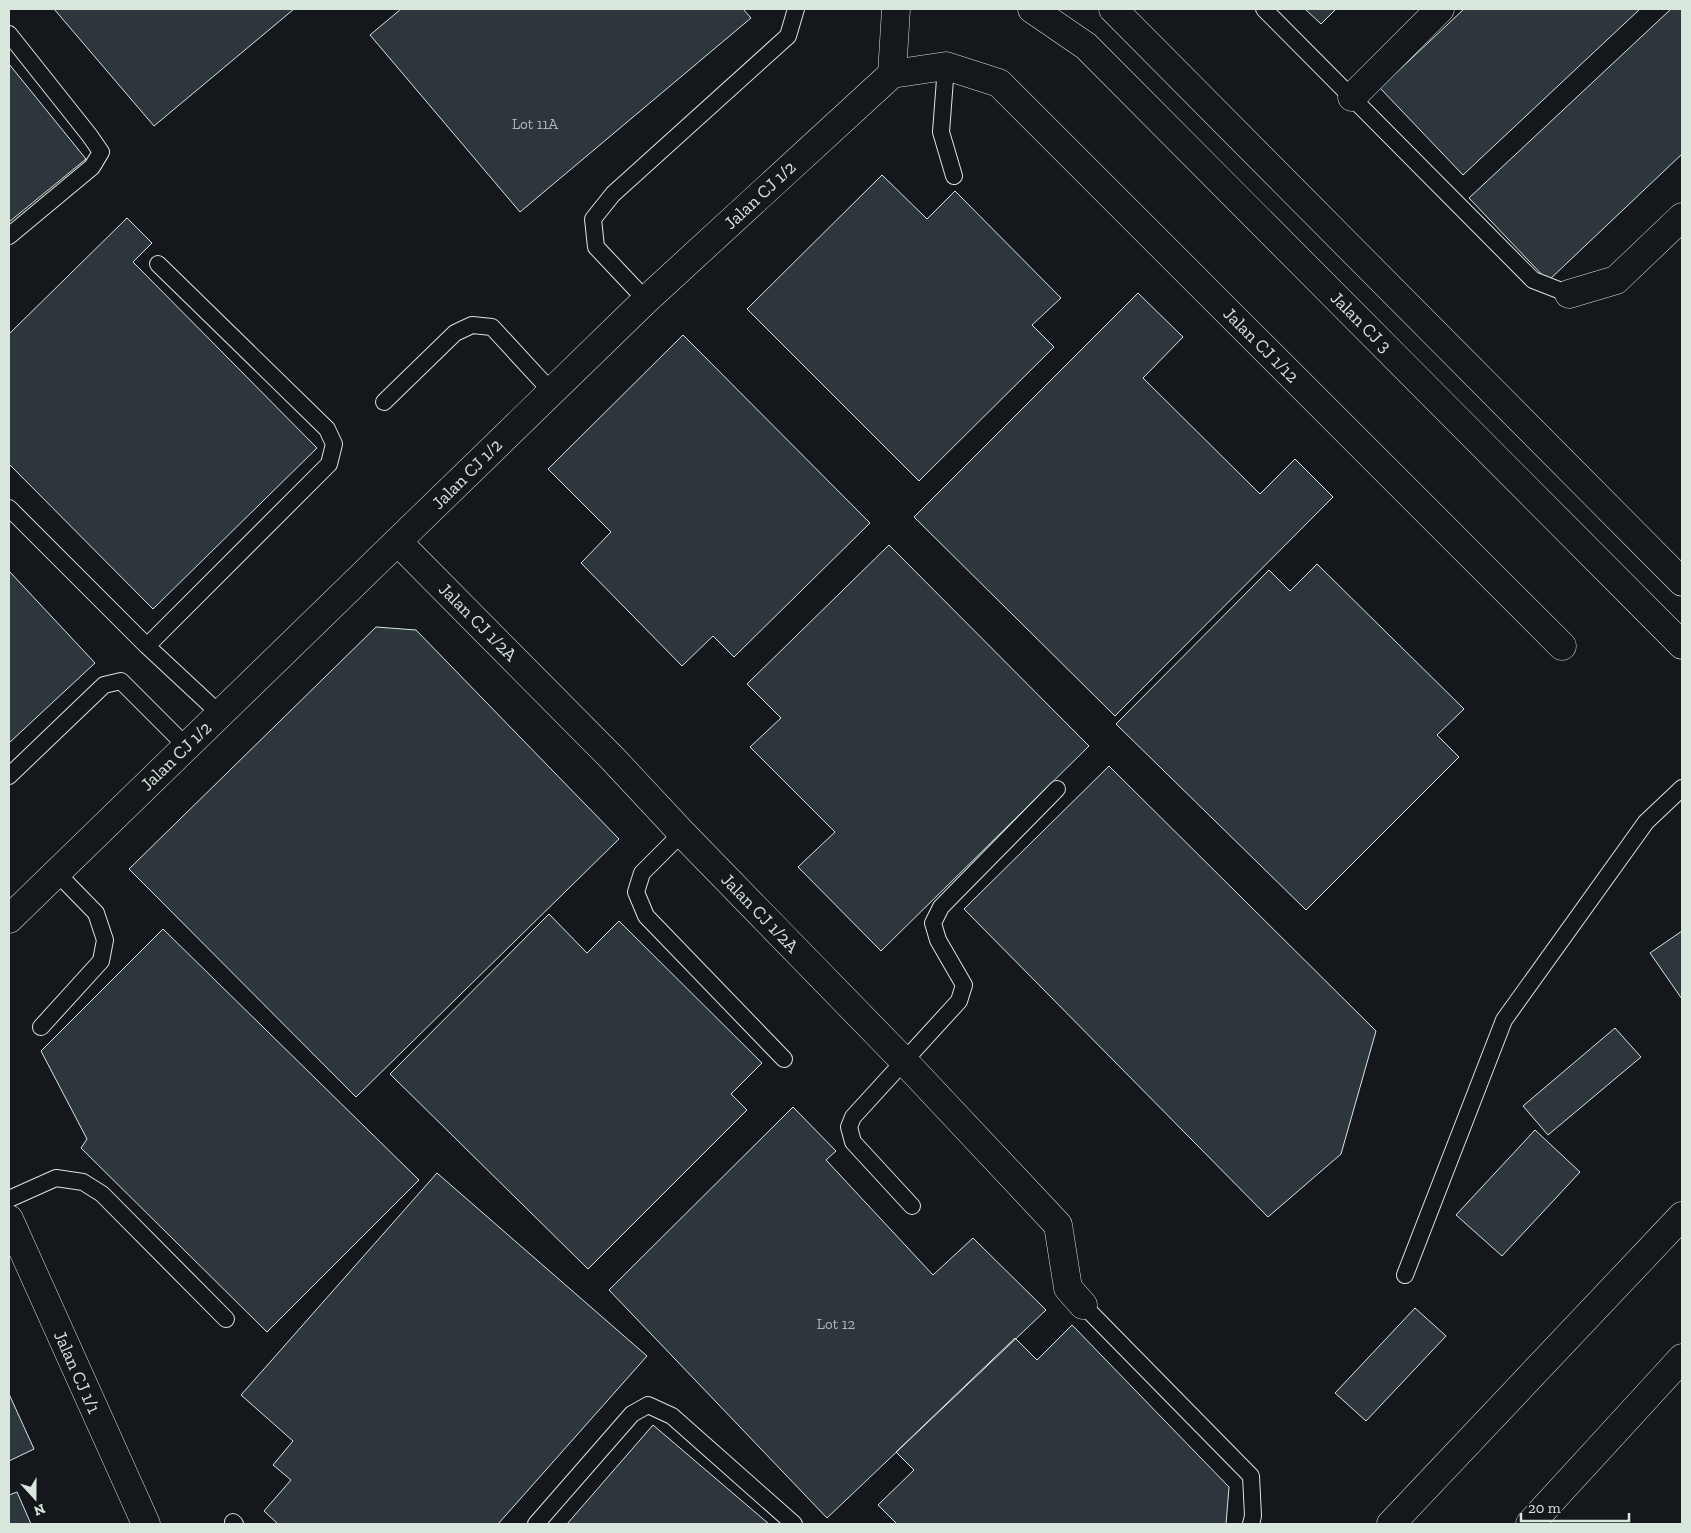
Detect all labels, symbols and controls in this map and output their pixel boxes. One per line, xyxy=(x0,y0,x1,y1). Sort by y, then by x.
house number: Lot 11A xyxy=(512,115,558,133)
street label: Jalan CJ 1/2 xyxy=(719,156,801,234)
street label: Jalan CJ 3 xyxy=(1326,287,1396,357)
street label: Jalan CJ 1/12 xyxy=(1219,303,1303,387)
street label: Jalan CJ 1/2 xyxy=(427,434,507,514)
street label: Jalan CJ 1/2A xyxy=(434,578,522,666)
street label: Jalan CJ 1/2 xyxy=(136,717,216,795)
street label: Jalan CJ 1/2A xyxy=(717,869,804,958)
house number: Lot 12 xyxy=(817,1315,855,1333)
street label: Jalan CJ 1/1 xyxy=(49,1327,105,1417)
north arrow xyxy=(10,1473,60,1523)
scale bar xyxy=(1521,1490,1628,1522)
text: 20 m xyxy=(1528,1499,1561,1517)
text: N xyxy=(31,1500,47,1520)

